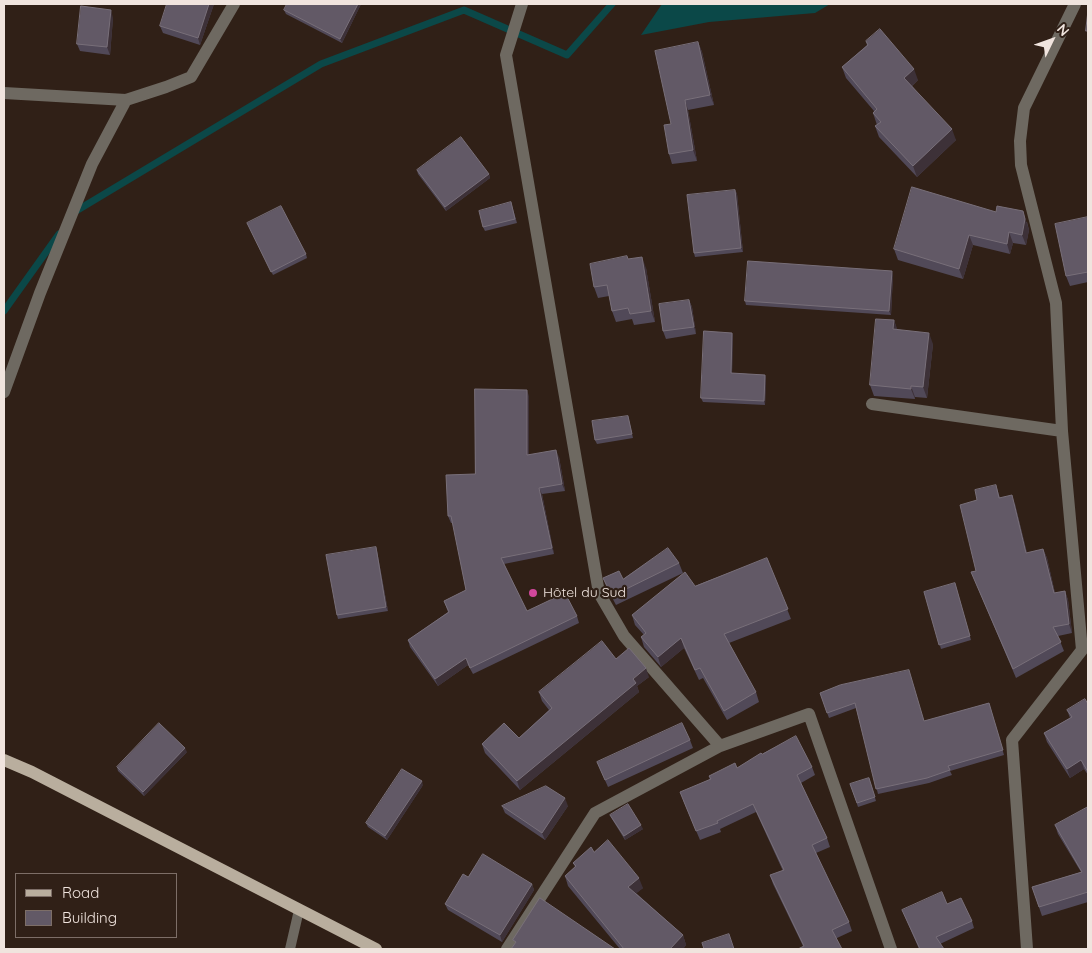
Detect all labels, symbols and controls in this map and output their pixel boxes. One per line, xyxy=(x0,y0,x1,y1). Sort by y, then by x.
north arrow xyxy=(1027,15,1077,65)
text: N xyxy=(1053,20,1073,40)
place label: Hôtel du Sud xyxy=(543,585,626,601)
marker: Hôtel du Sud xyxy=(527,587,539,599)
legend xyxy=(15,873,178,938)
text: Road xyxy=(62,883,99,902)
text: Building xyxy=(62,908,117,927)

